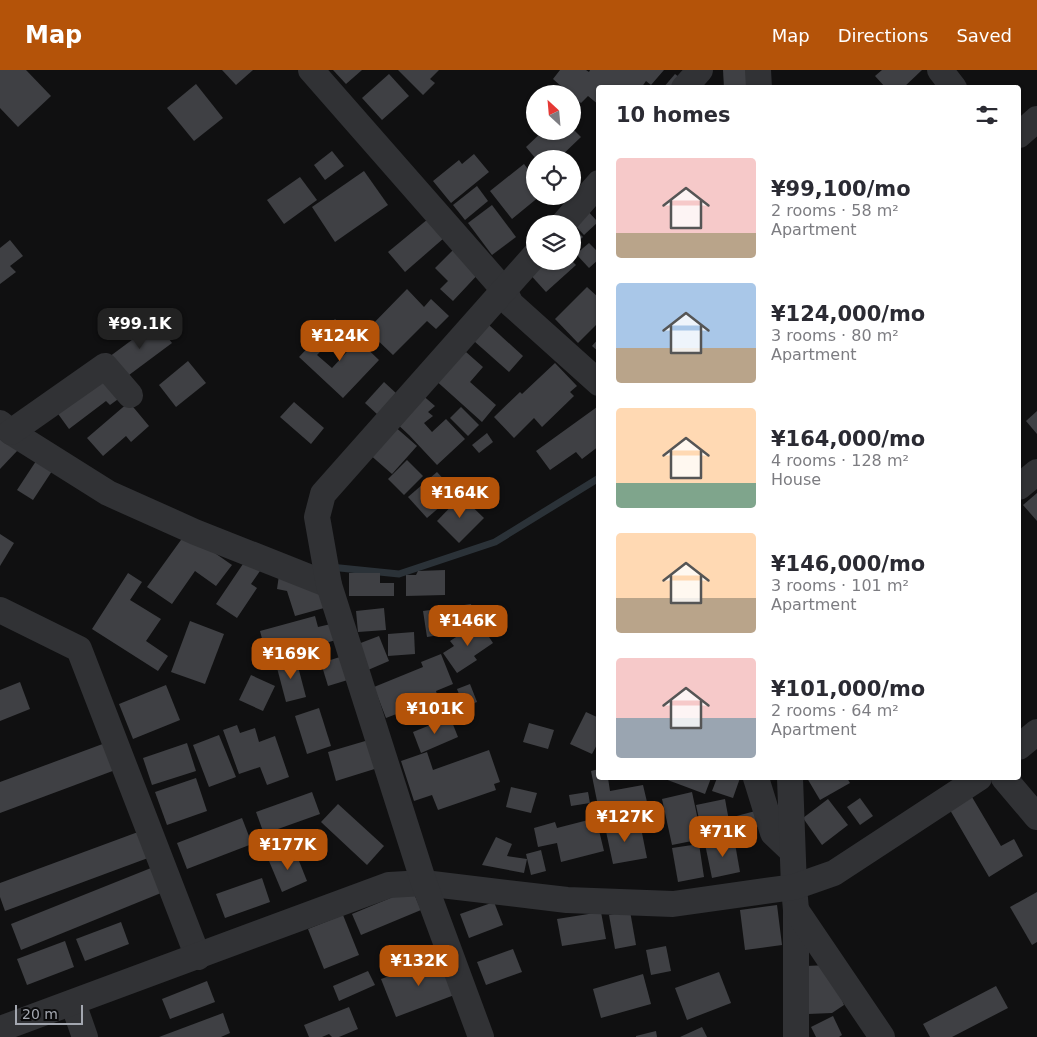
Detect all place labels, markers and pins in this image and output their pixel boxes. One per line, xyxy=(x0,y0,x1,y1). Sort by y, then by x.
pin: ¥99.1K xyxy=(99,308,181,350)
pin: ¥124K xyxy=(305,320,375,362)
pin: ¥164K xyxy=(425,476,495,519)
pin: ¥146K xyxy=(433,604,503,647)
pin: ¥169K xyxy=(256,638,326,680)
pin: ¥101K xyxy=(400,692,470,735)
pin: ¥127K xyxy=(590,800,660,843)
pin: ¥71K xyxy=(693,816,753,858)
pin: ¥177K xyxy=(253,828,323,871)
pin: ¥132K xyxy=(384,944,454,987)

